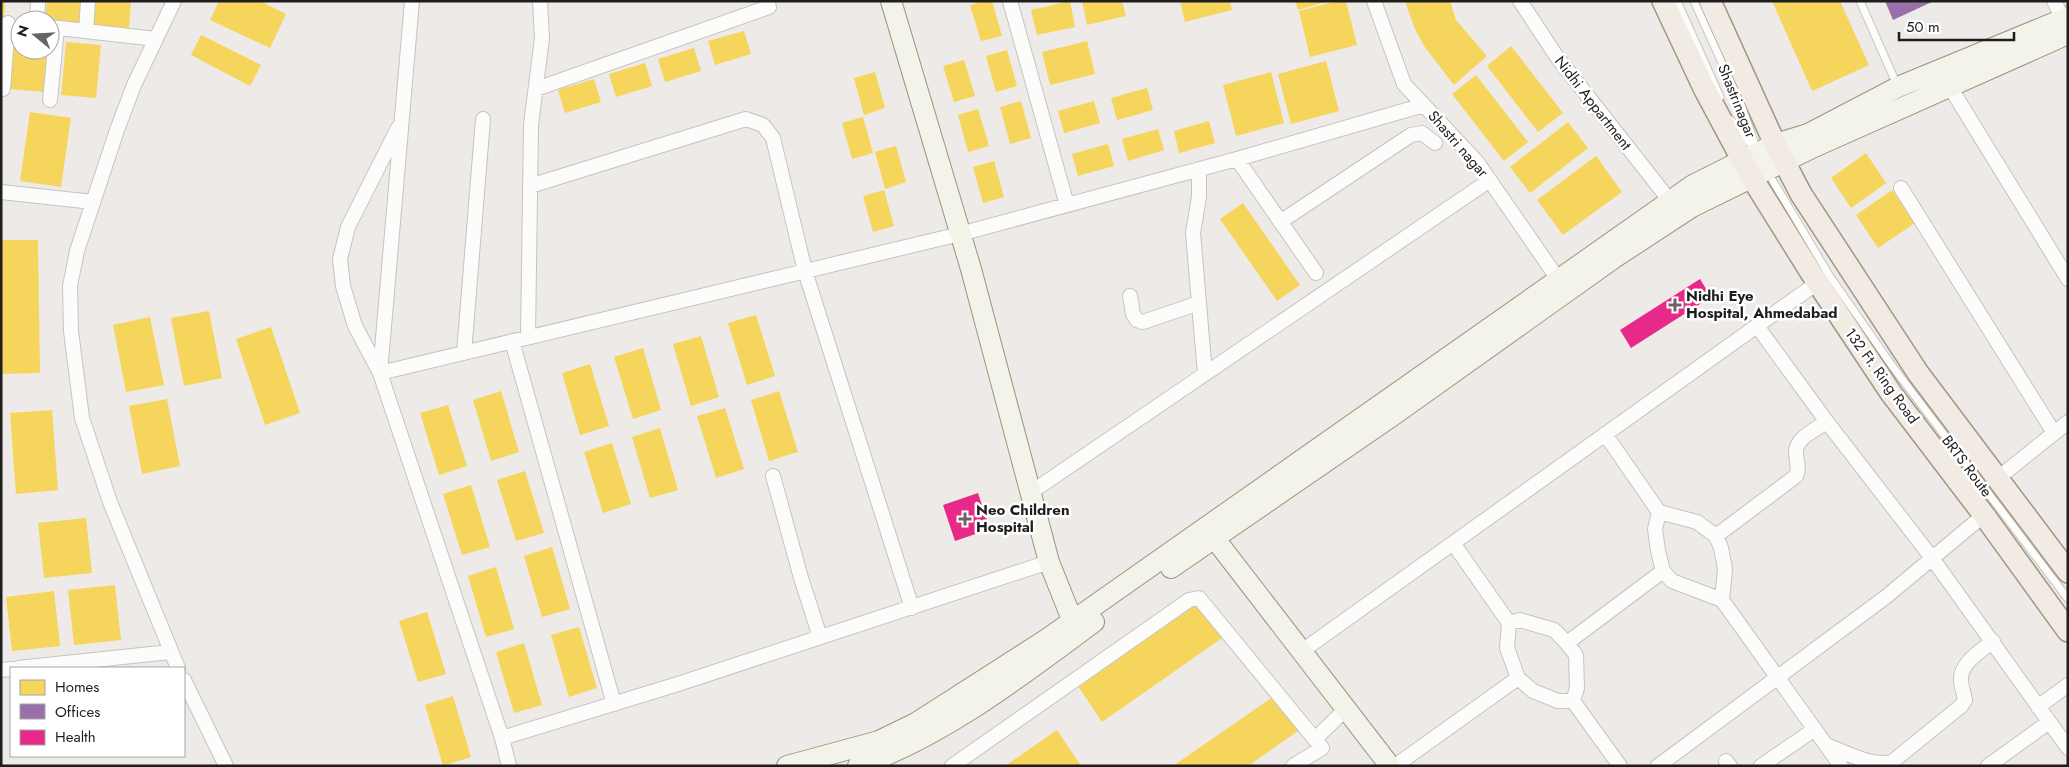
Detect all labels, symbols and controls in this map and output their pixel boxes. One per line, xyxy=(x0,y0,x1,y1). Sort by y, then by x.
north arrow xyxy=(10,10,60,60)
scale bar xyxy=(1899,10,2014,42)
text: 50 m xyxy=(1906,16,1940,38)
text: N xyxy=(11,23,34,39)
street label: Nidhi Appartment xyxy=(1549,51,1637,155)
street label: Shastrinagar xyxy=(1712,61,1762,142)
street label: Shastri nagar xyxy=(1423,106,1494,183)
place label: Nidhi Eye Hospital, Ahmedabad xyxy=(1686,285,1838,324)
marker: Nidhi Eye Hospital, Ahmedabad xyxy=(1668,298,1682,312)
street label: 132 Ft. Ring Road xyxy=(1840,324,1924,428)
street label: BRTS Route xyxy=(1936,431,1998,502)
place label: Neo Children Hospital xyxy=(976,499,1070,538)
marker: Neo Children Hospital xyxy=(958,512,972,526)
legend xyxy=(10,667,185,757)
text: Homes xyxy=(55,676,99,698)
text: Offices xyxy=(55,701,100,723)
text: Health xyxy=(55,726,96,748)

